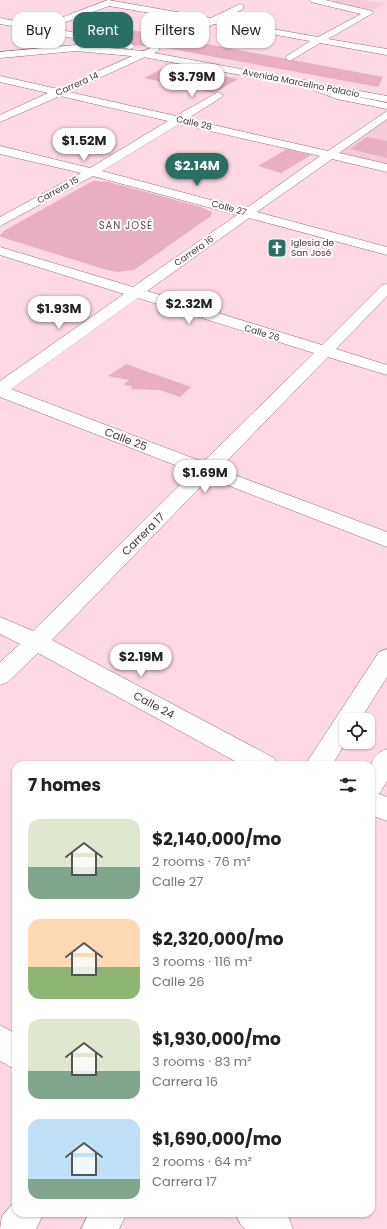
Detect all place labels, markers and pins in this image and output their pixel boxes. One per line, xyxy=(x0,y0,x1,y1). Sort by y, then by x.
pin: $3.79M xyxy=(159,64,225,98)
pin: $1.52M xyxy=(51,128,117,162)
pin: $2.14M xyxy=(164,153,230,187)
church icon: Iglesia de San José xyxy=(266,237,288,259)
place label: Iglesia de San José xyxy=(291,237,335,259)
pin: $2.32M xyxy=(156,291,222,325)
pin: $1.93M xyxy=(26,296,92,330)
pin: $1.69M xyxy=(172,460,238,494)
pin: $2.19M xyxy=(108,644,174,678)

